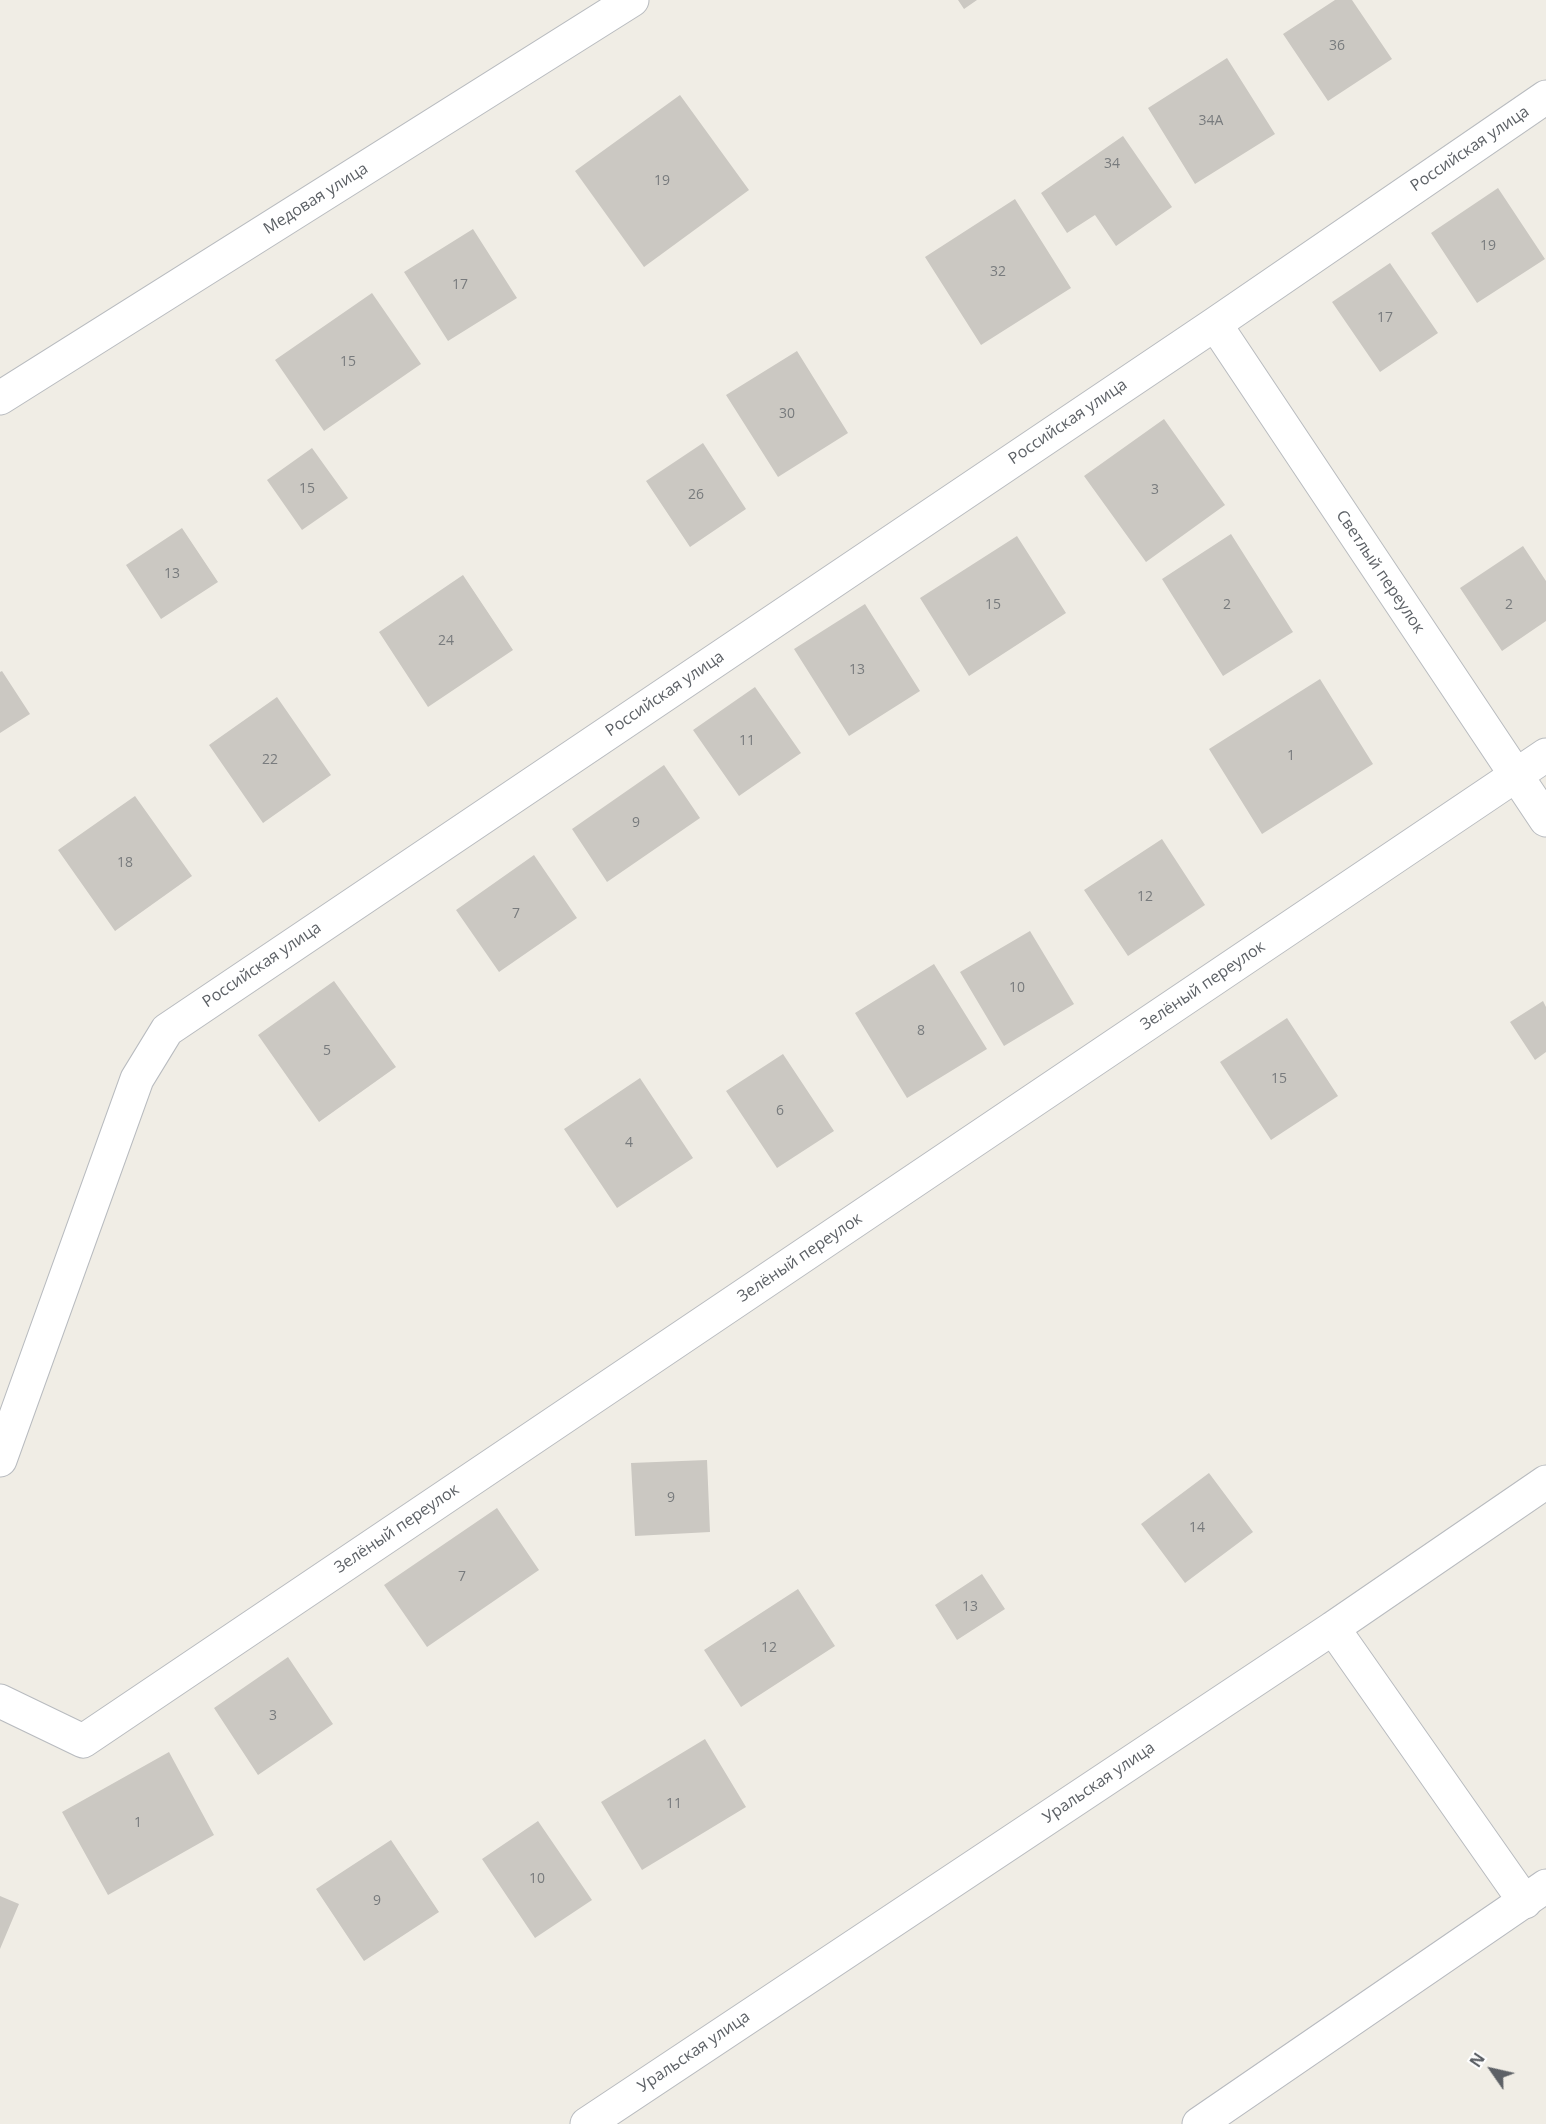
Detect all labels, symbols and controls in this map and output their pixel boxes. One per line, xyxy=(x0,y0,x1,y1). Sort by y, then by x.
house number: 36 xyxy=(1329,38,1345,54)
street label: Российская улица xyxy=(1407,102,1533,196)
house number: 34А xyxy=(1199,113,1223,129)
house number: 34 xyxy=(1104,156,1120,172)
street label: Медовая улица xyxy=(260,159,372,239)
house number: 19 xyxy=(654,173,670,189)
house number: 19 xyxy=(1480,238,1496,254)
house number: 32 xyxy=(990,264,1006,280)
house number: 17 xyxy=(452,277,468,293)
house number: 17 xyxy=(1377,310,1393,326)
house number: 15 xyxy=(340,354,356,370)
street label: Российская улица xyxy=(1005,375,1131,469)
house number: 30 xyxy=(779,406,795,422)
house number: 15 xyxy=(299,481,315,497)
house number: 3 xyxy=(1151,482,1159,498)
house number: 26 xyxy=(688,487,704,503)
street label: Светлый переулок xyxy=(1332,507,1428,637)
house number: 13 xyxy=(164,566,180,582)
house number: 15 xyxy=(985,597,1001,613)
house number: 2 xyxy=(1223,597,1231,613)
house number: 2 xyxy=(1505,597,1513,613)
house number: 24 xyxy=(438,633,454,649)
street label: Российская улица xyxy=(602,647,728,741)
house number: 13 xyxy=(849,662,865,678)
house number: 11 xyxy=(739,733,755,749)
house number: 1 xyxy=(1287,748,1295,764)
house number: 22 xyxy=(262,752,278,768)
house number: 9 xyxy=(632,815,640,831)
house number: 18 xyxy=(117,855,133,871)
house number: 12 xyxy=(1137,889,1153,905)
house number: 7 xyxy=(512,906,520,922)
street label: Российская улица xyxy=(199,918,325,1012)
street label: Зелёный переулок xyxy=(1137,937,1269,1035)
house number: 10 xyxy=(1009,980,1025,996)
house number: 8 xyxy=(917,1023,925,1039)
house number: 5 xyxy=(323,1043,331,1059)
house number: 15 xyxy=(1271,1071,1287,1087)
house number: 6 xyxy=(776,1103,784,1119)
house number: 4 xyxy=(625,1135,633,1151)
street label: Зелёный переулок xyxy=(734,1209,866,1307)
street label: Зелёный переулок xyxy=(331,1480,463,1578)
house number: 9 xyxy=(667,1490,675,1506)
house number: 14 xyxy=(1189,1520,1205,1536)
house number: 7 xyxy=(458,1569,466,1585)
house number: 13 xyxy=(962,1599,978,1615)
house number: 12 xyxy=(761,1640,777,1656)
house number: 3 xyxy=(269,1708,277,1724)
street label: Уральская улица xyxy=(1039,1738,1159,1828)
house number: 11 xyxy=(666,1796,682,1812)
house number: 1 xyxy=(134,1815,142,1831)
house number: 10 xyxy=(529,1871,545,1887)
house number: 9 xyxy=(373,1893,381,1909)
street label: Уральская улица xyxy=(634,2007,754,2097)
north arrow xyxy=(1462,2040,1522,2100)
text: N xyxy=(1464,2048,1490,2071)

